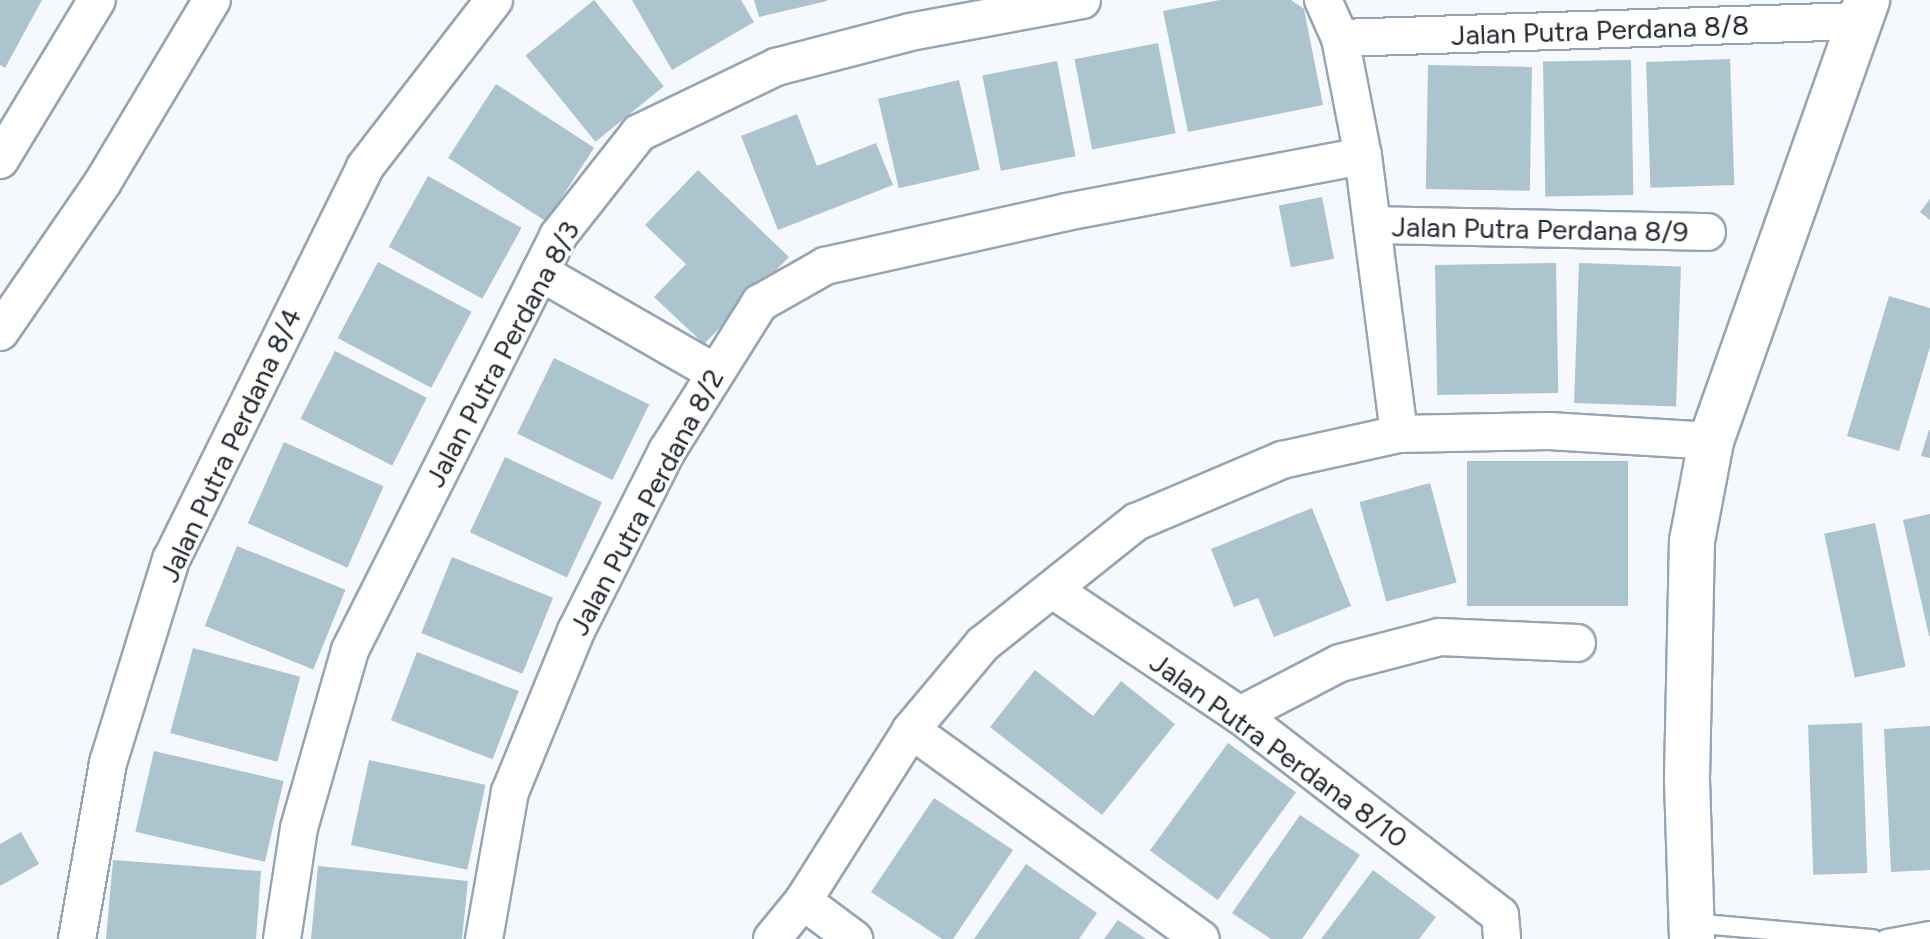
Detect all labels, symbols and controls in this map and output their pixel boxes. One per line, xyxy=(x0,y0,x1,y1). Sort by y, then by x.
street label: Jalan Putra Perdana 8/8 xyxy=(1450,8,1750,52)
street label: Jalan Putra Perdana 8/9 xyxy=(1391,210,1689,248)
street label: Jalan Putra Perdana 8/3 xyxy=(418,215,586,493)
street label: Jalan Putra Perdana 8/4 xyxy=(152,303,308,587)
street label: Jalan Putra Perdana 8/2 xyxy=(562,363,730,641)
street label: Jalan Putra Perdana 8/10 xyxy=(1144,645,1414,855)

